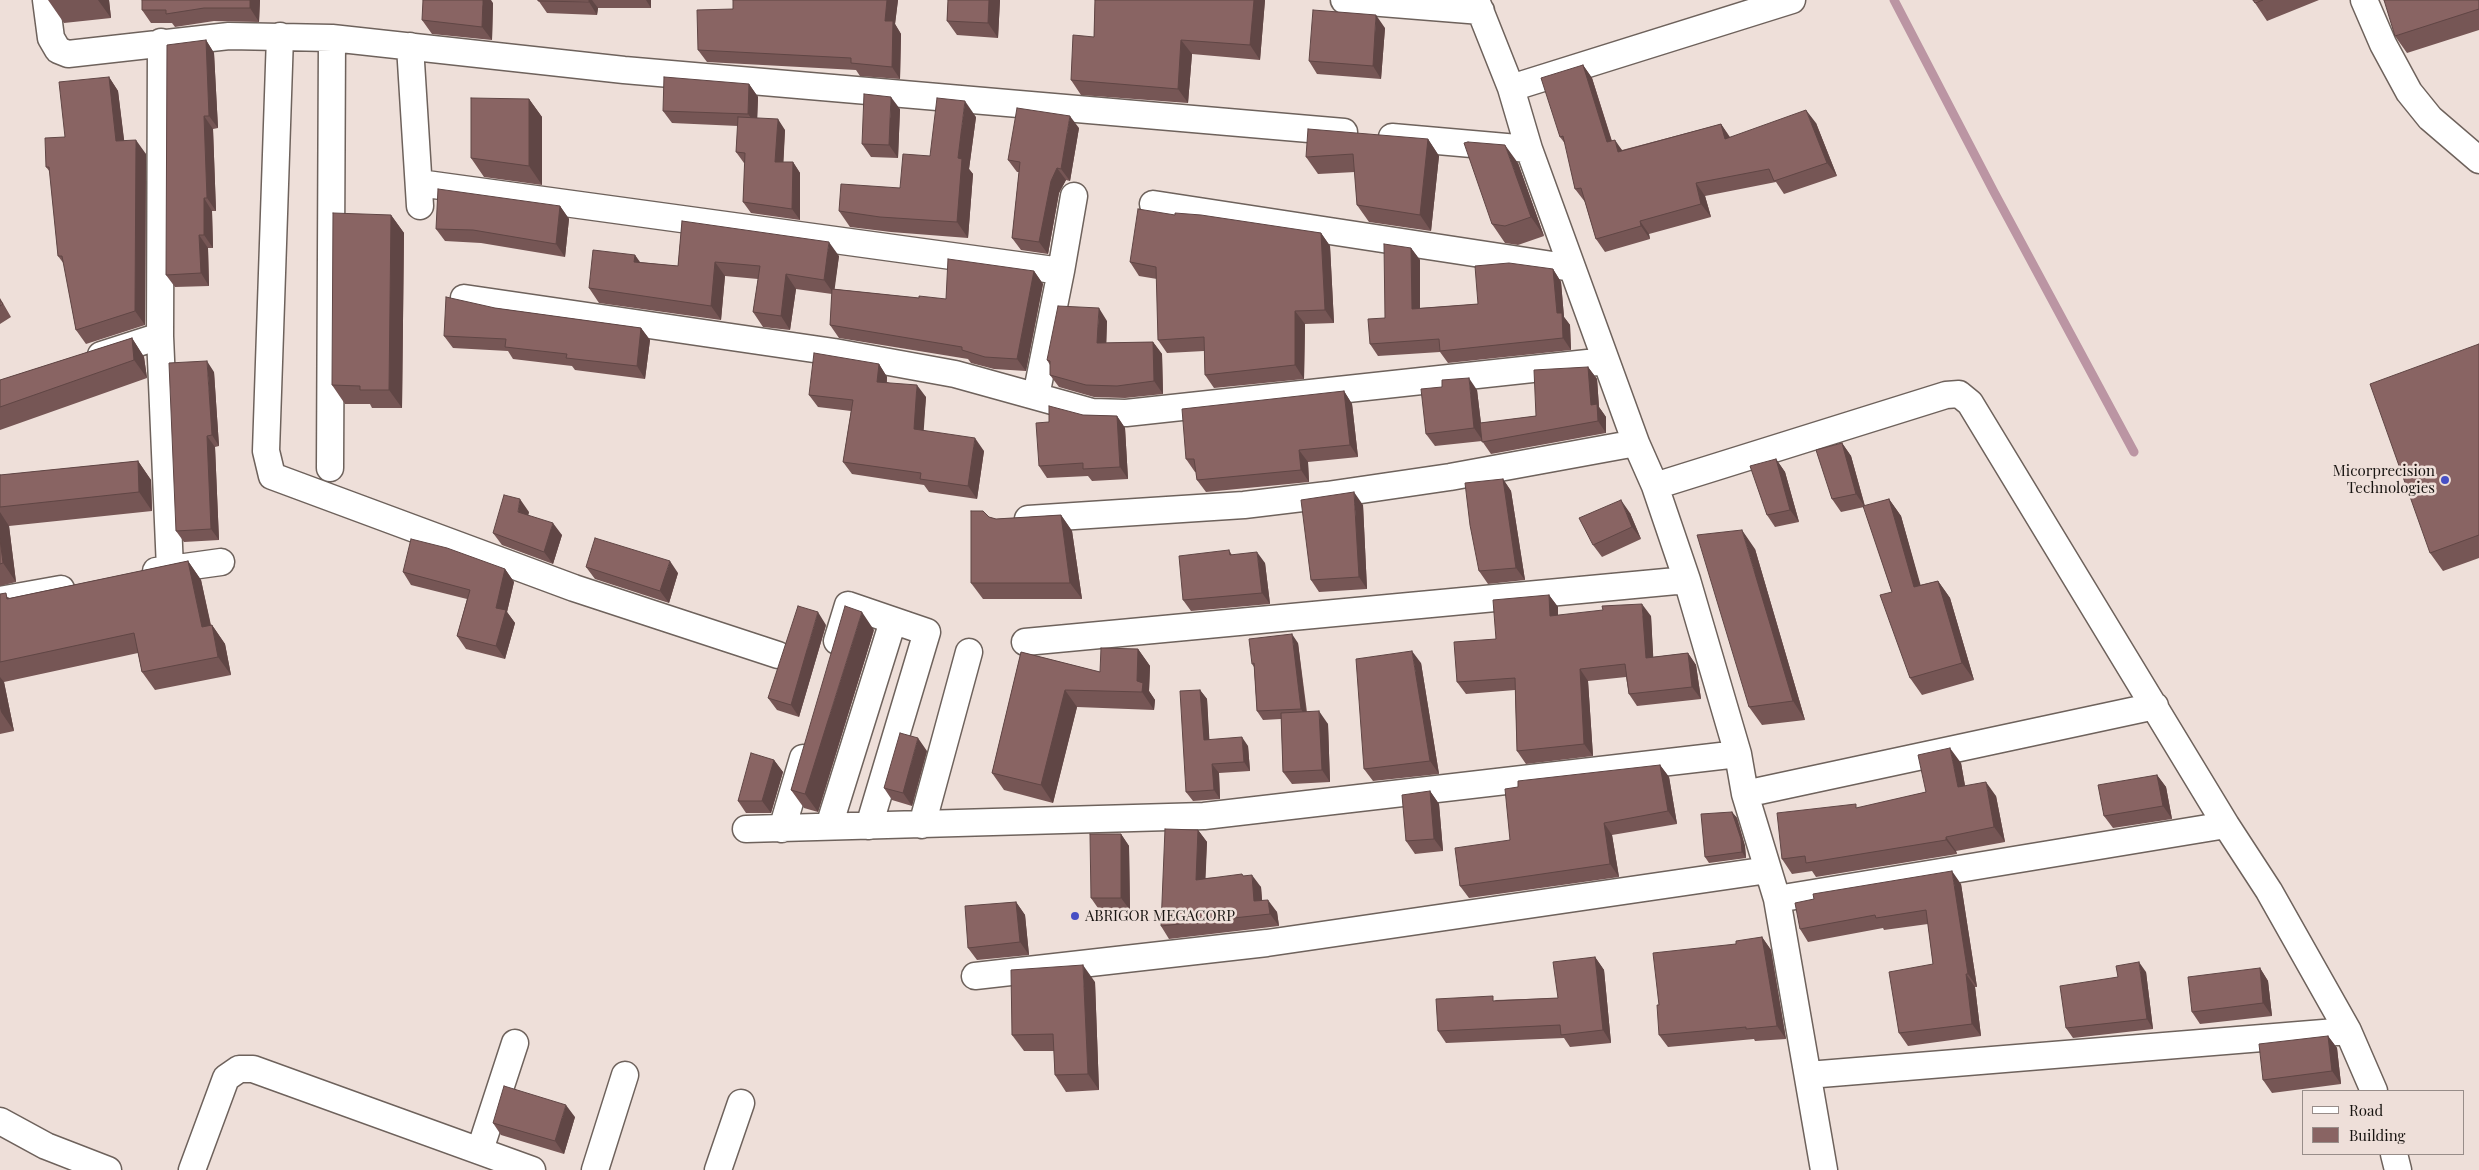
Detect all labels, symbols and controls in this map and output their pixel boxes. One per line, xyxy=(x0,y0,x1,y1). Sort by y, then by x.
place label: Micorprecision Technologies xyxy=(2333,462,2435,497)
marker: Micorprecision Technologies xyxy=(2439,474,2451,486)
place label: ABRIGOR MEGACORP xyxy=(1085,907,1235,925)
marker: ABRIGOR MEGACORP xyxy=(1069,910,1081,922)
legend xyxy=(2302,1090,2464,1155)
text: Road xyxy=(2349,1100,2383,1120)
text: Building xyxy=(2349,1125,2405,1145)

